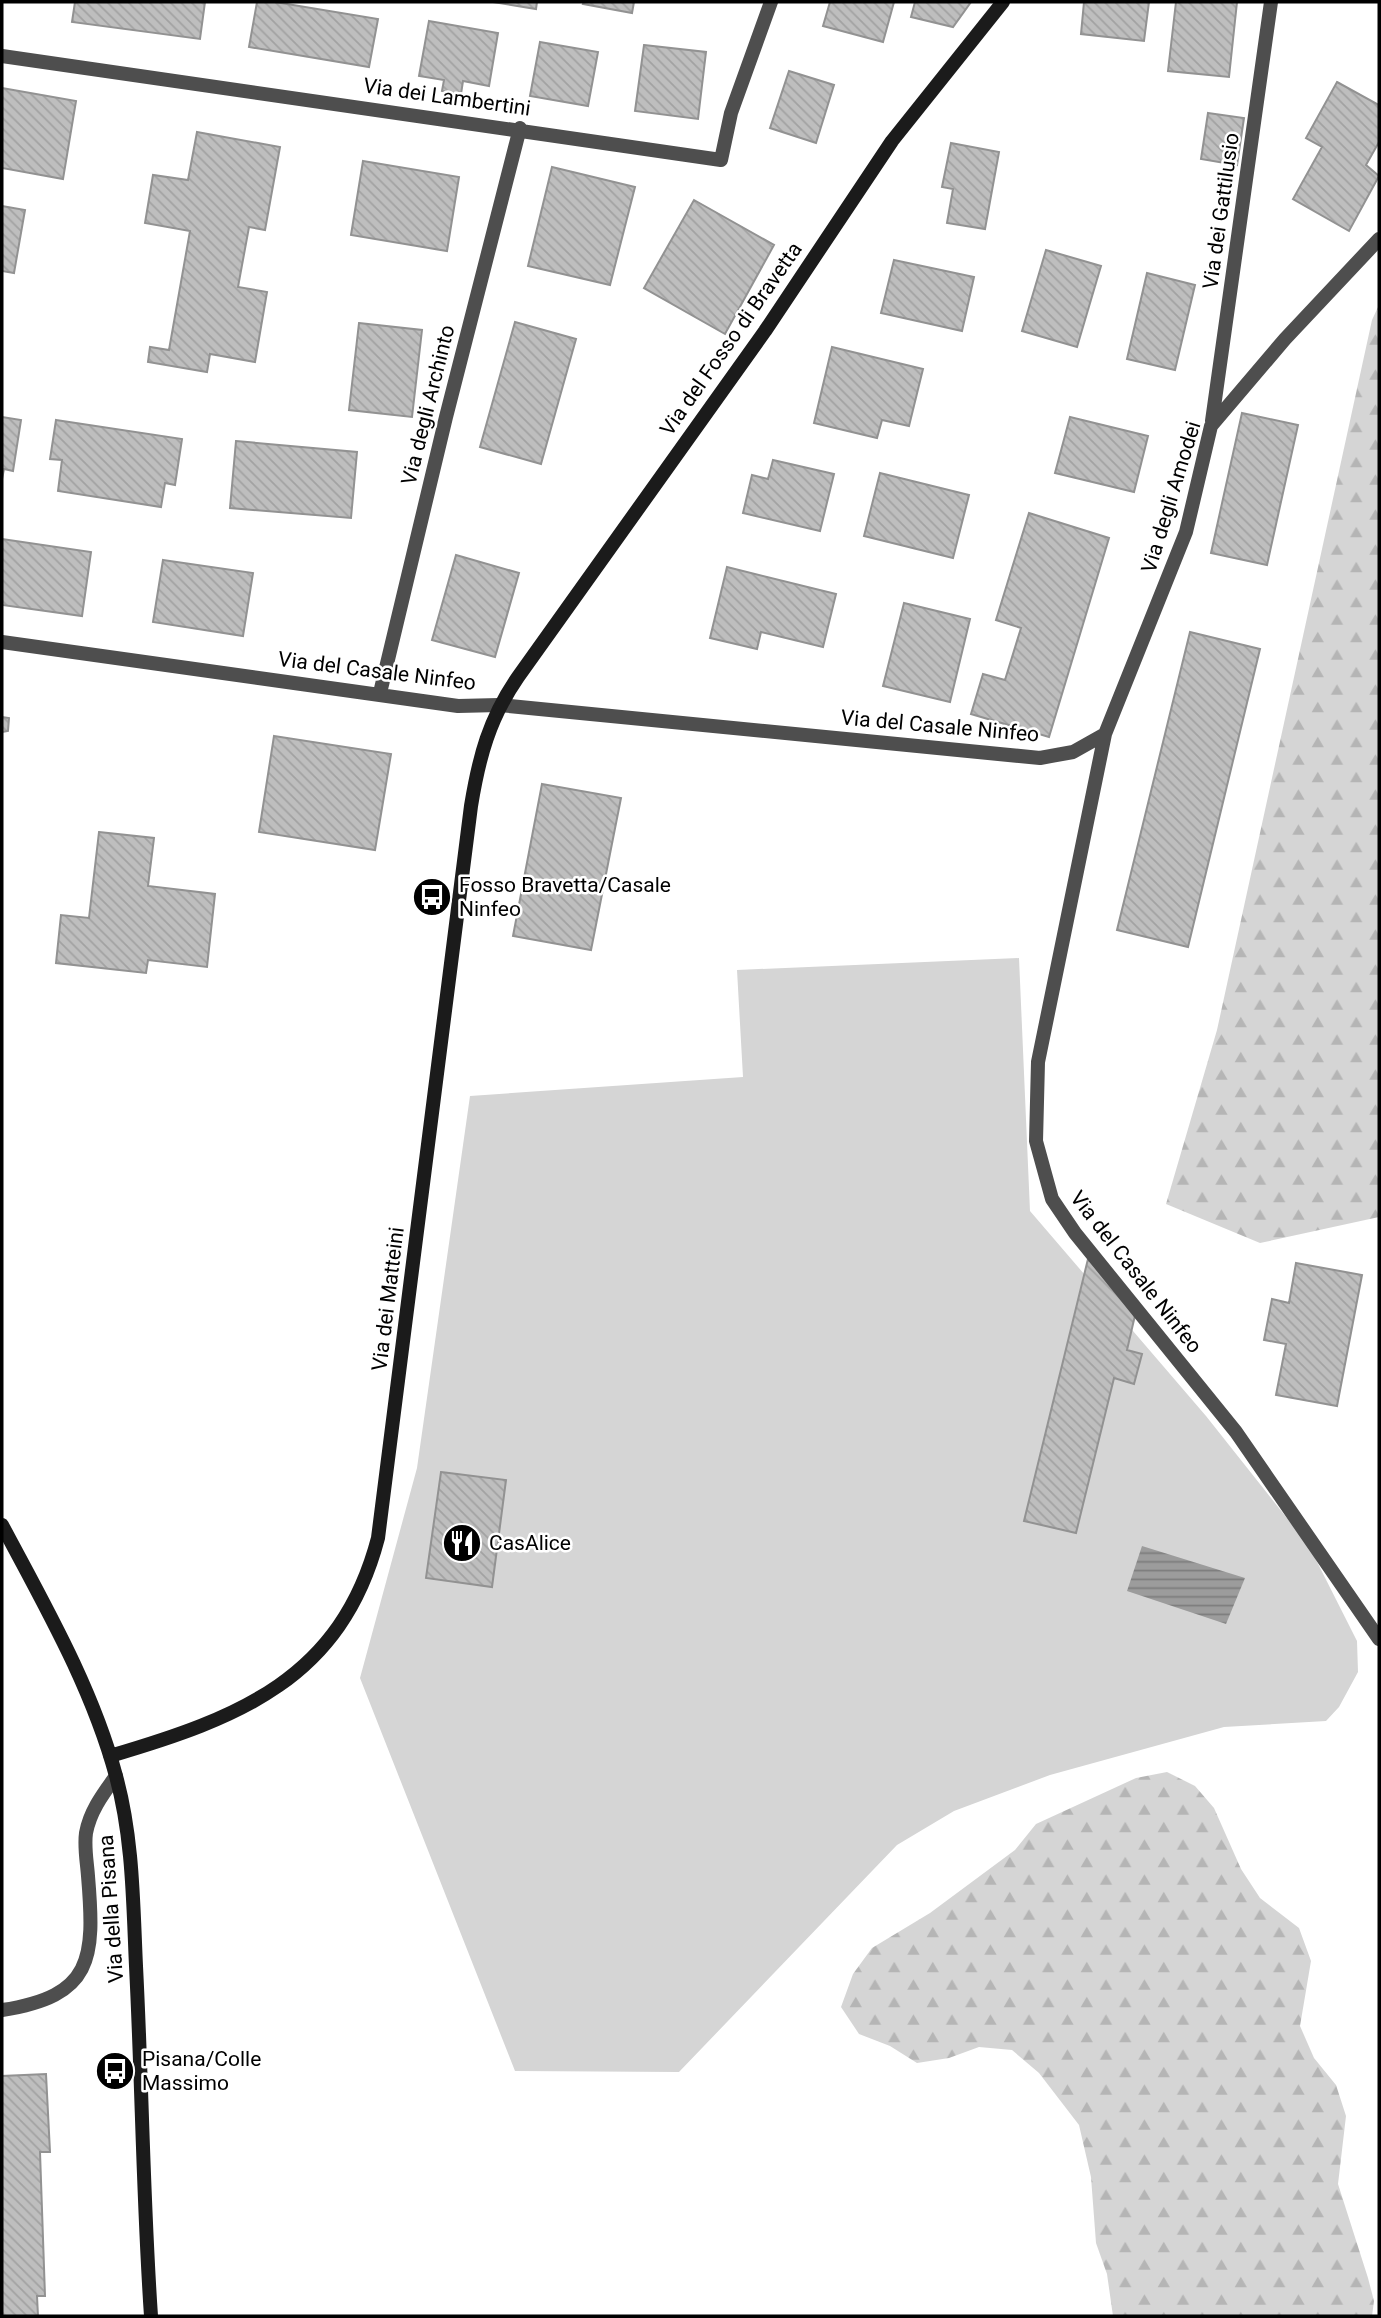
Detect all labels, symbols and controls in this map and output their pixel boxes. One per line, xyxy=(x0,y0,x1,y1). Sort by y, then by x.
street label: Via dei Lambertini xyxy=(362,73,532,121)
street label: Via dei Gattilusio xyxy=(1198,131,1244,291)
street label: Via del Fosso di Bravetta xyxy=(655,238,807,440)
street label: Via degli Archinto xyxy=(397,323,459,487)
street label: Via degli Amodei xyxy=(1137,418,1205,576)
street label: Via del Casale Ninfeo xyxy=(277,647,477,695)
street label: Via del Casale Ninfeo xyxy=(840,705,1040,747)
place label: Fosso Bravetta/Casale Ninfeo xyxy=(459,873,671,921)
bus stop icon: Fosso Bravetta/Casale Ninfeo xyxy=(411,876,453,918)
street label: Via del Casale Ninfeo xyxy=(1065,1186,1207,1358)
street label: Via dei Matteini xyxy=(367,1226,409,1372)
restaurant icon: CasAlice xyxy=(441,1522,483,1564)
place label: CasAlice xyxy=(489,1531,571,1555)
street label: Via della Pisana xyxy=(94,1834,128,1984)
place label: Pisana/Colle Massimo xyxy=(142,2047,261,2095)
bus stop icon: Pisana/Colle Massimo xyxy=(94,2050,136,2092)

